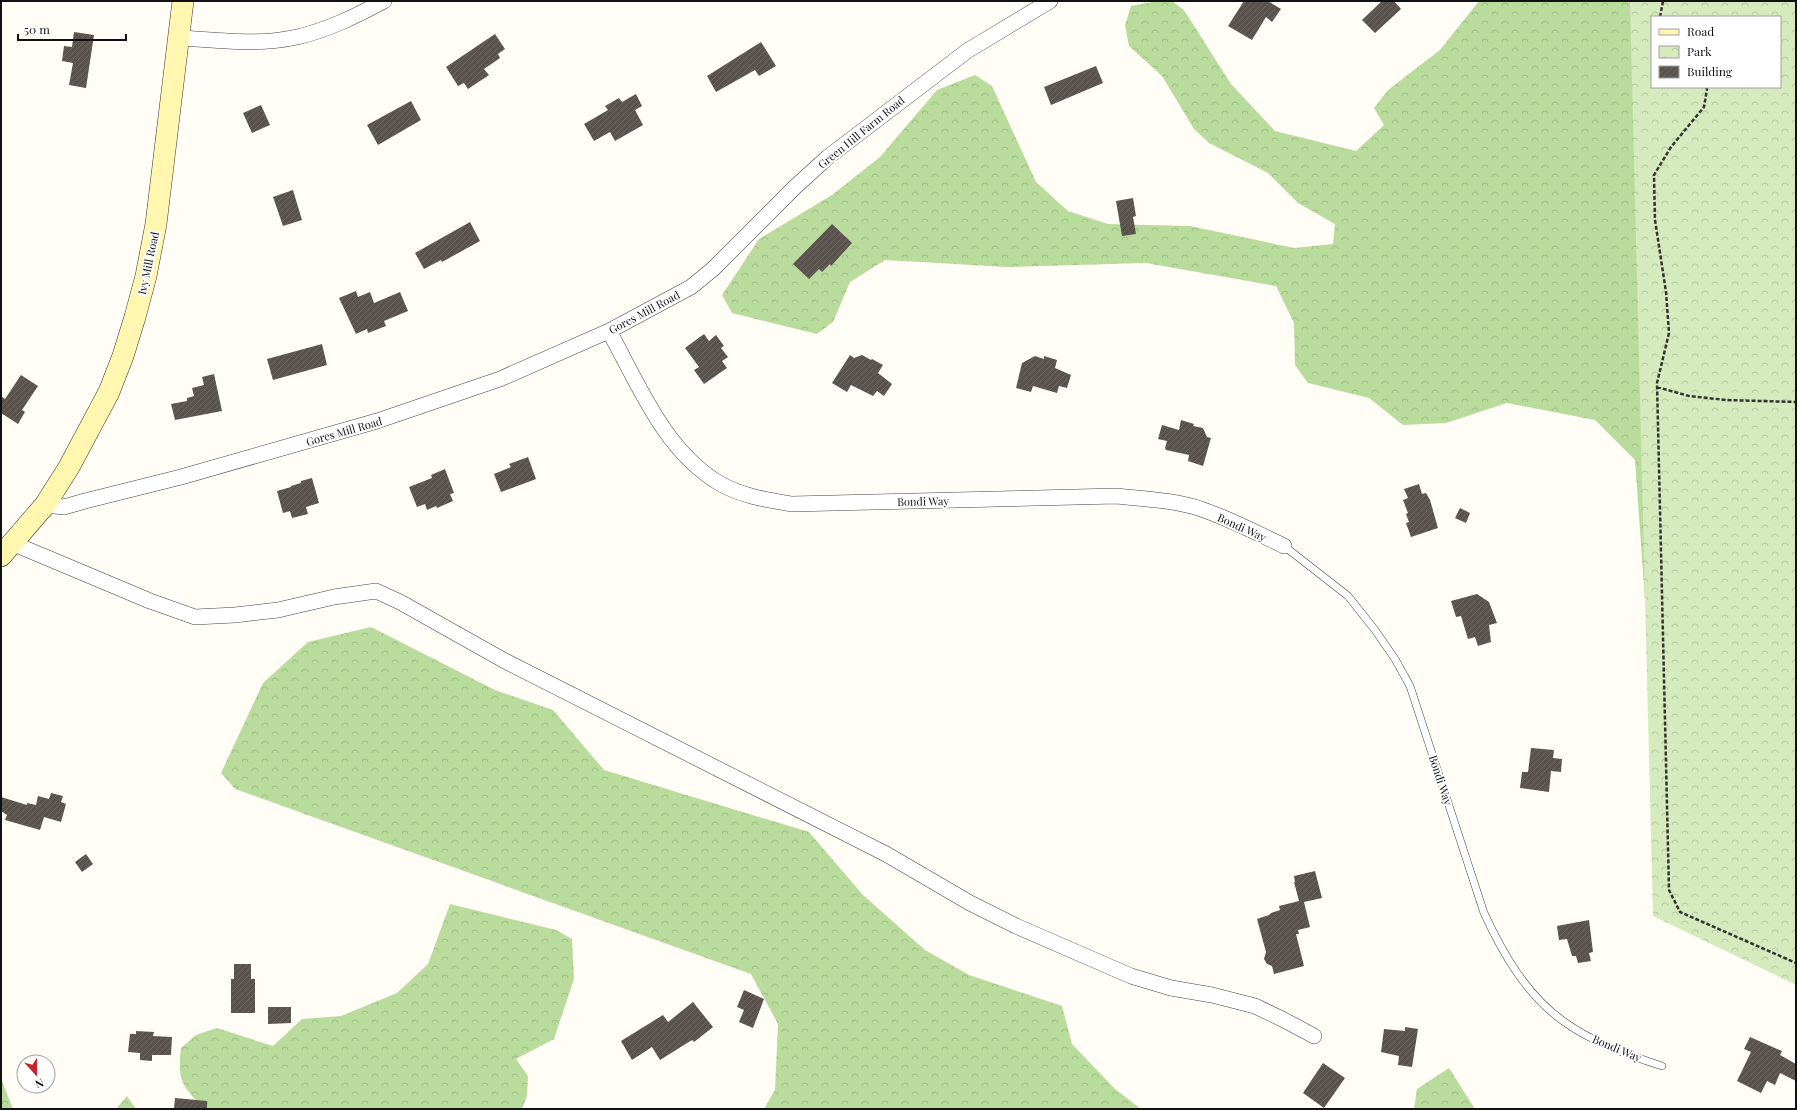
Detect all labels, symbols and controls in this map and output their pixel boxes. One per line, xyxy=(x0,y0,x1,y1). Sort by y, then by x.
scale bar xyxy=(18,16,126,42)
legend xyxy=(1651,16,1781,88)
text: 50 m xyxy=(24,21,50,37)
text: Road xyxy=(1687,23,1714,39)
text: Park xyxy=(1687,43,1712,59)
text: Building xyxy=(1687,63,1733,79)
street label: Green Hill Farm Road xyxy=(815,92,908,172)
street label: Ivy Mill Road xyxy=(134,230,162,296)
street label: Gores Mill Road xyxy=(606,287,683,337)
street label: Gores Mill Road xyxy=(304,413,384,449)
street label: Bondi Way xyxy=(897,493,949,509)
street label: Bondi Way xyxy=(1215,510,1269,545)
street label: Bondi Way xyxy=(1426,753,1456,807)
street label: Bondi Way xyxy=(1590,1031,1644,1065)
north arrow xyxy=(16,1054,56,1094)
text: N xyxy=(33,1075,46,1092)

